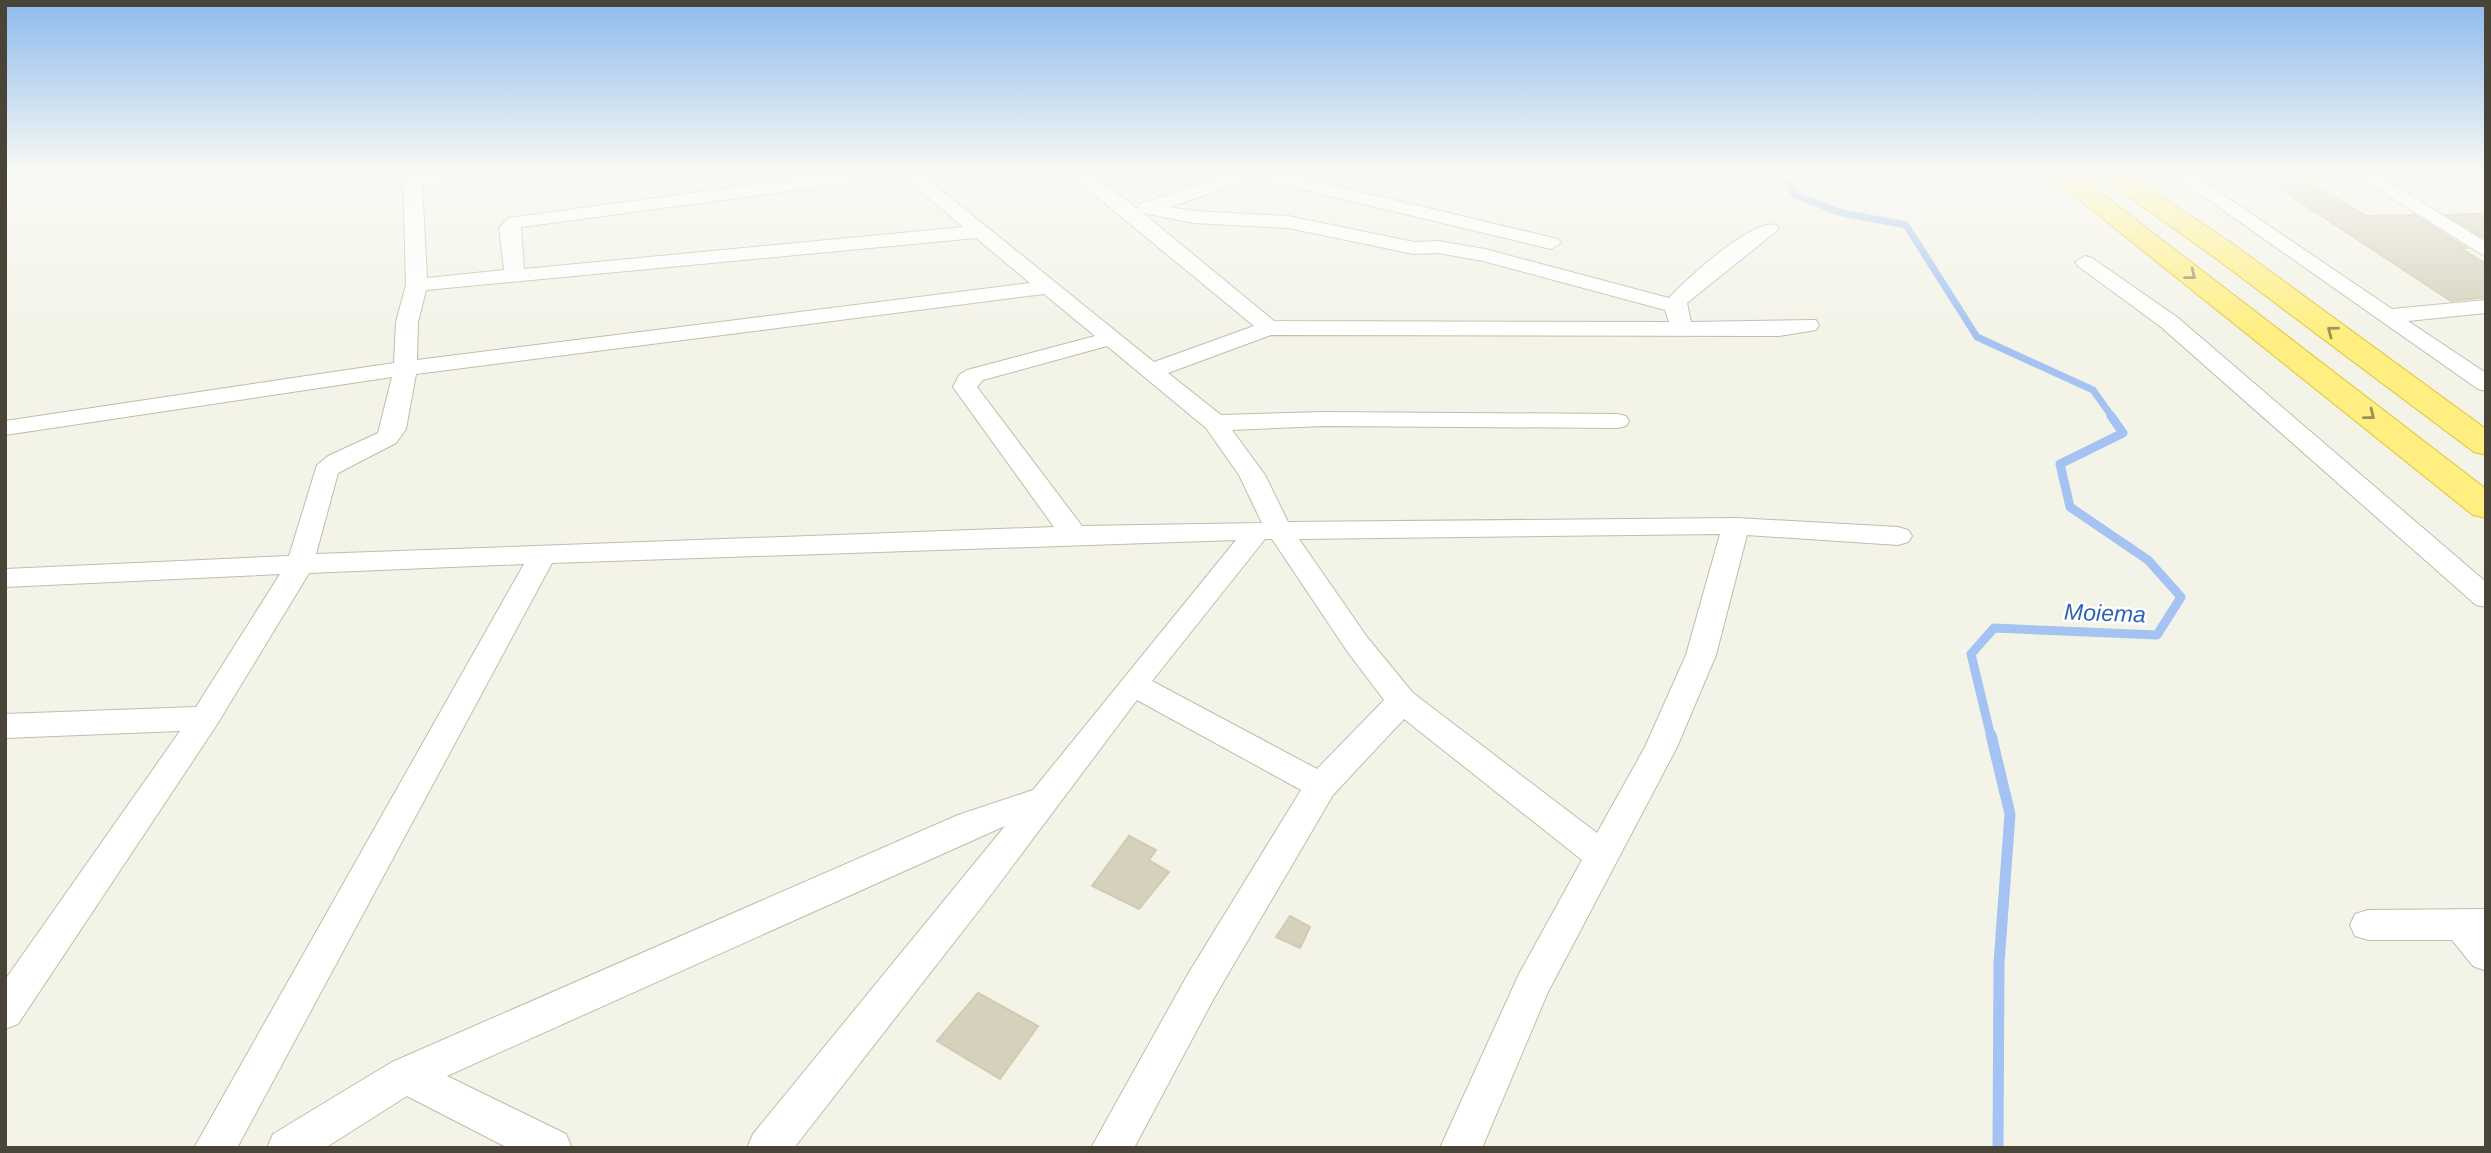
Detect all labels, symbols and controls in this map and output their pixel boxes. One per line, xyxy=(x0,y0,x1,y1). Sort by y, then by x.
one-way arrow xyxy=(2183,267,2195,280)
one-way arrow xyxy=(2328,327,2340,340)
one-way arrow xyxy=(2362,407,2374,420)
water label: Moiema xyxy=(2064,599,2146,627)

